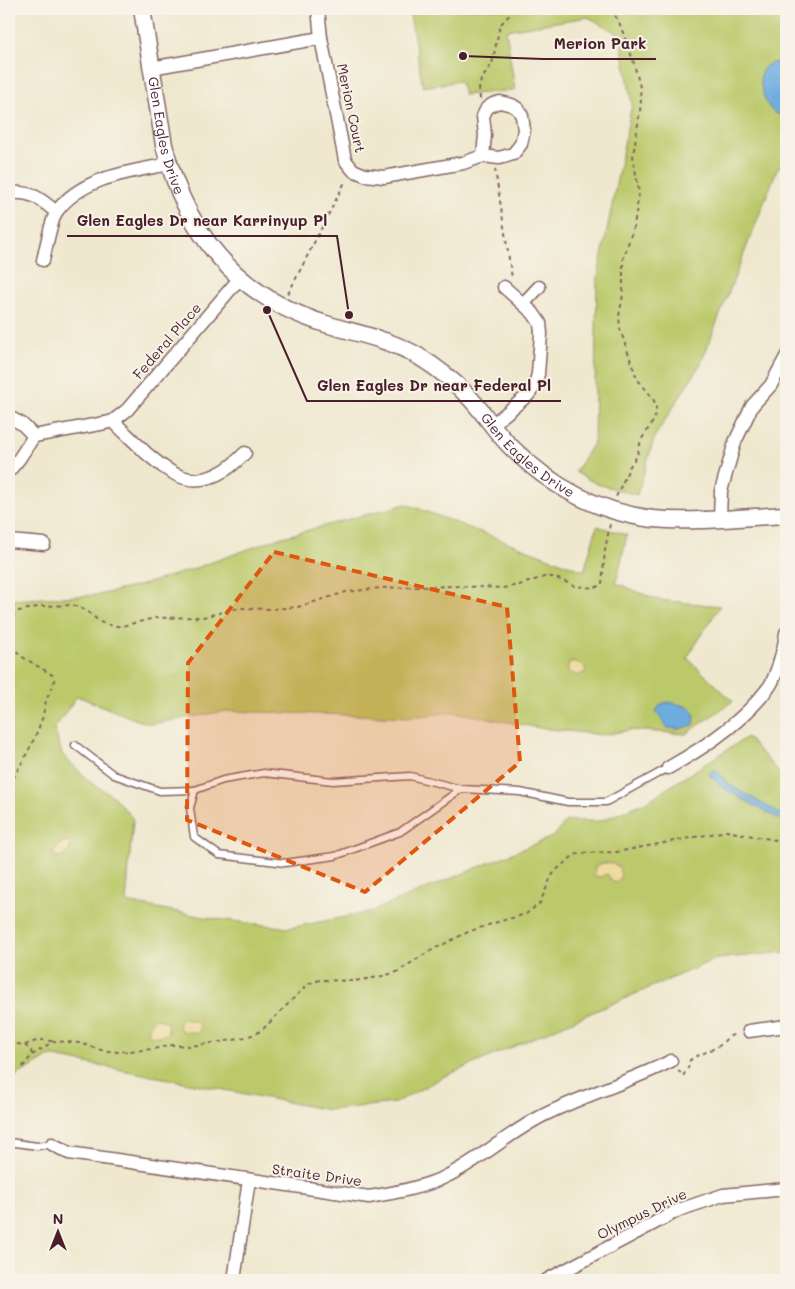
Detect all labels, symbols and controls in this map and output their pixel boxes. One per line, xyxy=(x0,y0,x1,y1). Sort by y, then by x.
callout: Merion Park xyxy=(543,29,656,59)
text: Merion Park xyxy=(554,33,646,53)
street label: Merion Court xyxy=(333,61,370,154)
street label: Glen Eagles Drive xyxy=(144,75,189,197)
callout: Glen Eagles Dr near Karrinyup Pl xyxy=(67,206,337,236)
text: Glen Eagles Dr near Karrinyup Pl xyxy=(77,210,327,230)
street label: Federal Place xyxy=(128,298,205,383)
callout: Glen Eagles Dr near Federal Pl xyxy=(307,371,561,401)
text: Glen Eagles Dr near Federal Pl xyxy=(317,375,551,395)
street label: Glen Eagles Drive xyxy=(477,408,578,501)
street label: Straite Drive xyxy=(271,1159,363,1190)
street label: Olympus Drive xyxy=(594,1184,690,1243)
north arrow xyxy=(32,1206,82,1256)
text: N xyxy=(53,1209,63,1228)

